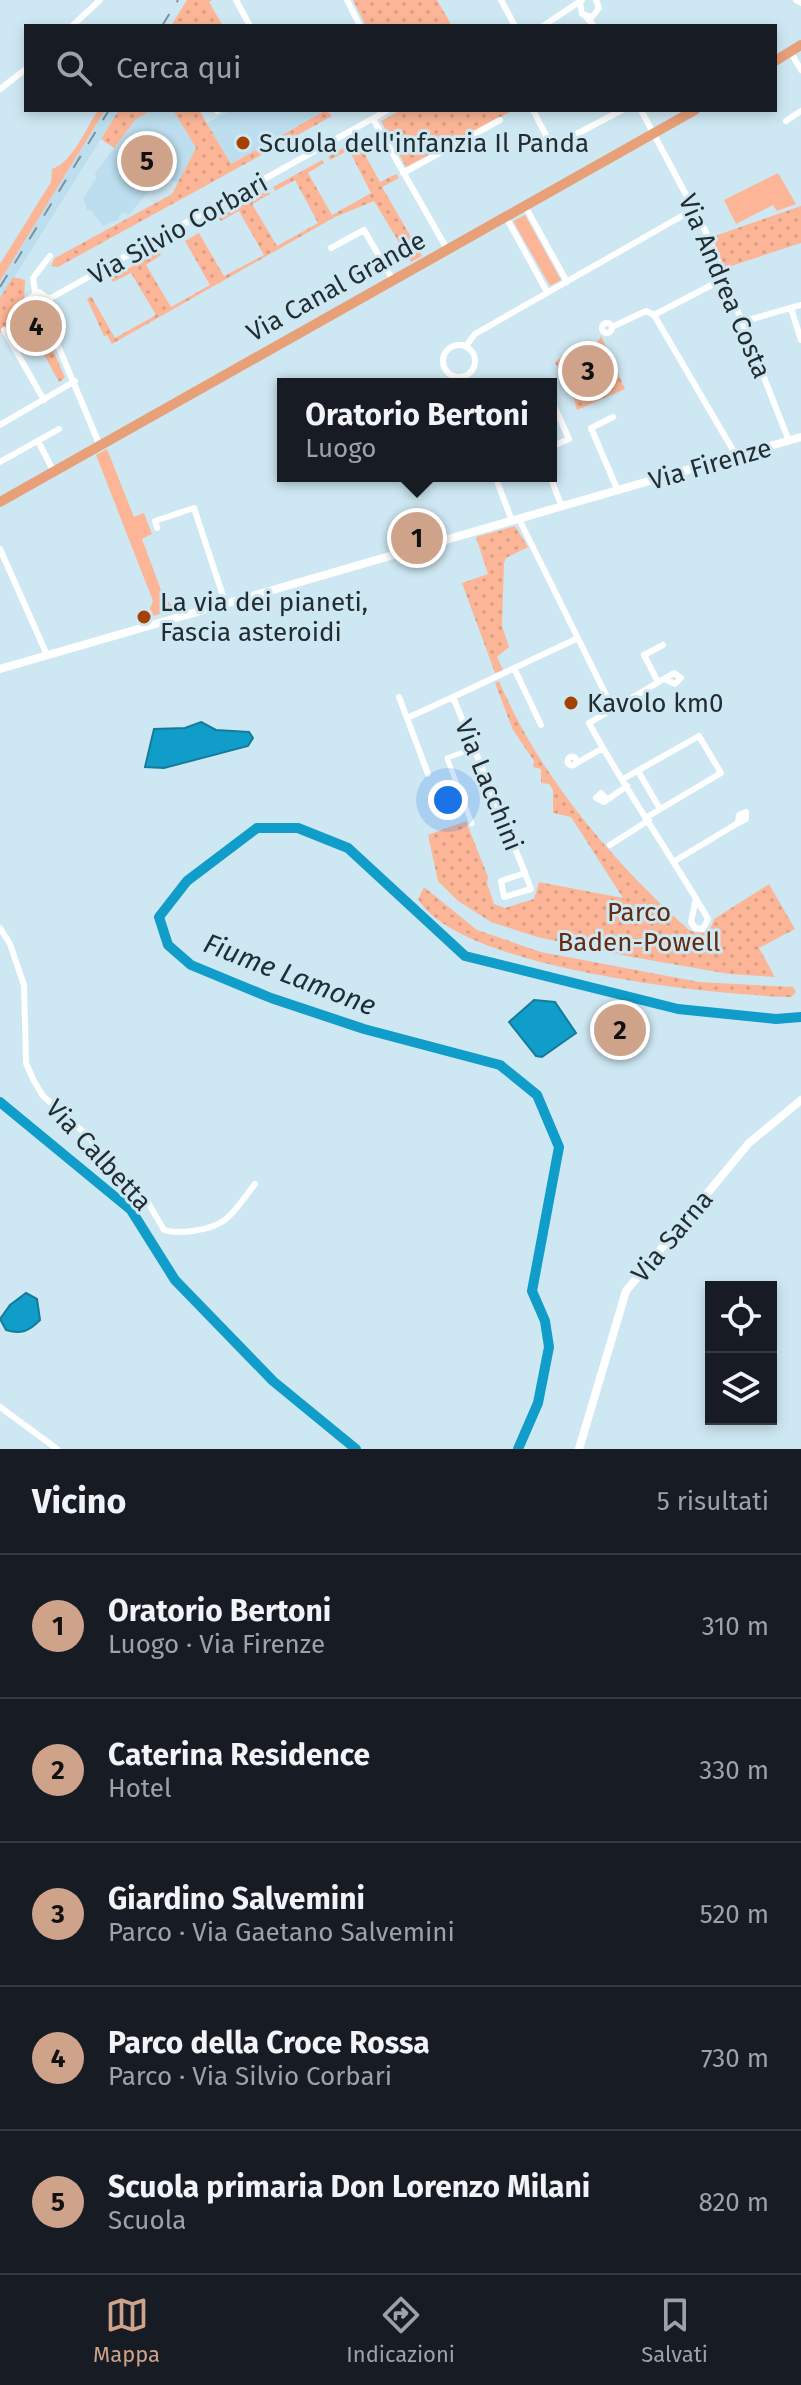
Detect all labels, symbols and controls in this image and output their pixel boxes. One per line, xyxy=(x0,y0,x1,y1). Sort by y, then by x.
search box xyxy=(24,24,777,112)
icon: search xyxy=(52,46,96,90)
text: Cerca qui xyxy=(116,50,241,86)
place label: Scuola dell'infanzia Il Panda xyxy=(259,128,589,159)
pin: 5 xyxy=(121,131,173,191)
marker: Scuola dell'infanzia Il Panda xyxy=(234,134,252,152)
street label: Via Silvio Corbari xyxy=(83,167,273,291)
street label: Via Andrea Costa xyxy=(672,189,777,383)
street label: Via Canal Grande xyxy=(241,225,431,348)
pin: 4 xyxy=(10,296,62,356)
pin: 3 xyxy=(562,341,614,401)
popup xyxy=(277,378,557,482)
text: Oratorio Bertoni xyxy=(305,397,529,433)
street label: Via Firenze xyxy=(645,432,775,497)
text: Luogo xyxy=(305,433,377,464)
pin: 1 xyxy=(391,508,443,568)
place label: La via dei pianeti, Fascia asteroidi xyxy=(160,587,368,648)
marker: La via dei pianeti, Fascia asteroidi xyxy=(135,608,153,626)
place label: Kavolo km0 xyxy=(587,688,723,719)
marker: Kavolo km0 xyxy=(562,694,580,712)
street label: Via Lacchini xyxy=(448,715,529,855)
your location xyxy=(428,780,468,820)
park label: Parco Baden-Powell xyxy=(558,897,721,958)
water label: Fiume Lamone xyxy=(199,927,381,1022)
pin: 2 xyxy=(594,1000,646,1060)
street label: Via Calbetta xyxy=(39,1093,158,1217)
street label: Via Sarna xyxy=(625,1184,720,1289)
map controls xyxy=(705,1281,777,1425)
button: locate xyxy=(705,1281,777,1353)
button: layers xyxy=(705,1353,777,1425)
text: Vicino xyxy=(32,1481,126,1522)
text: 5 risultati xyxy=(657,1486,769,1517)
text: Oratorio Bertoni xyxy=(108,1593,331,1629)
text: 1 xyxy=(52,1611,64,1642)
text: 310 m xyxy=(702,1611,769,1642)
text: Luogo · Via Firenze xyxy=(108,1629,325,1660)
text: Caterina Residence xyxy=(108,1737,370,1773)
text: 2 xyxy=(51,1755,65,1786)
text: 330 m xyxy=(699,1755,769,1786)
text: Hotel xyxy=(108,1773,172,1804)
text: Giardino Salvemini xyxy=(108,1881,365,1917)
text: 3 xyxy=(51,1899,65,1930)
text: 520 m xyxy=(700,1899,769,1930)
text: Parco · Via Gaetano Salvemini xyxy=(108,1917,455,1948)
text: Parco della Croce Rossa xyxy=(108,2025,430,2061)
text: 4 xyxy=(51,2043,65,2074)
text: 730 m xyxy=(701,2043,769,2074)
text: Parco · Via Silvio Corbari xyxy=(108,2061,392,2092)
text: Scuola primaria Don Lorenzo Milani xyxy=(108,2169,590,2205)
text: 5 xyxy=(51,2187,65,2218)
text: 820 m xyxy=(698,2187,769,2218)
text: Scuola xyxy=(108,2205,186,2236)
tab: Mappa xyxy=(93,2293,160,2368)
tab: Indicazioni xyxy=(346,2293,455,2368)
tab: Salvati xyxy=(641,2293,708,2368)

